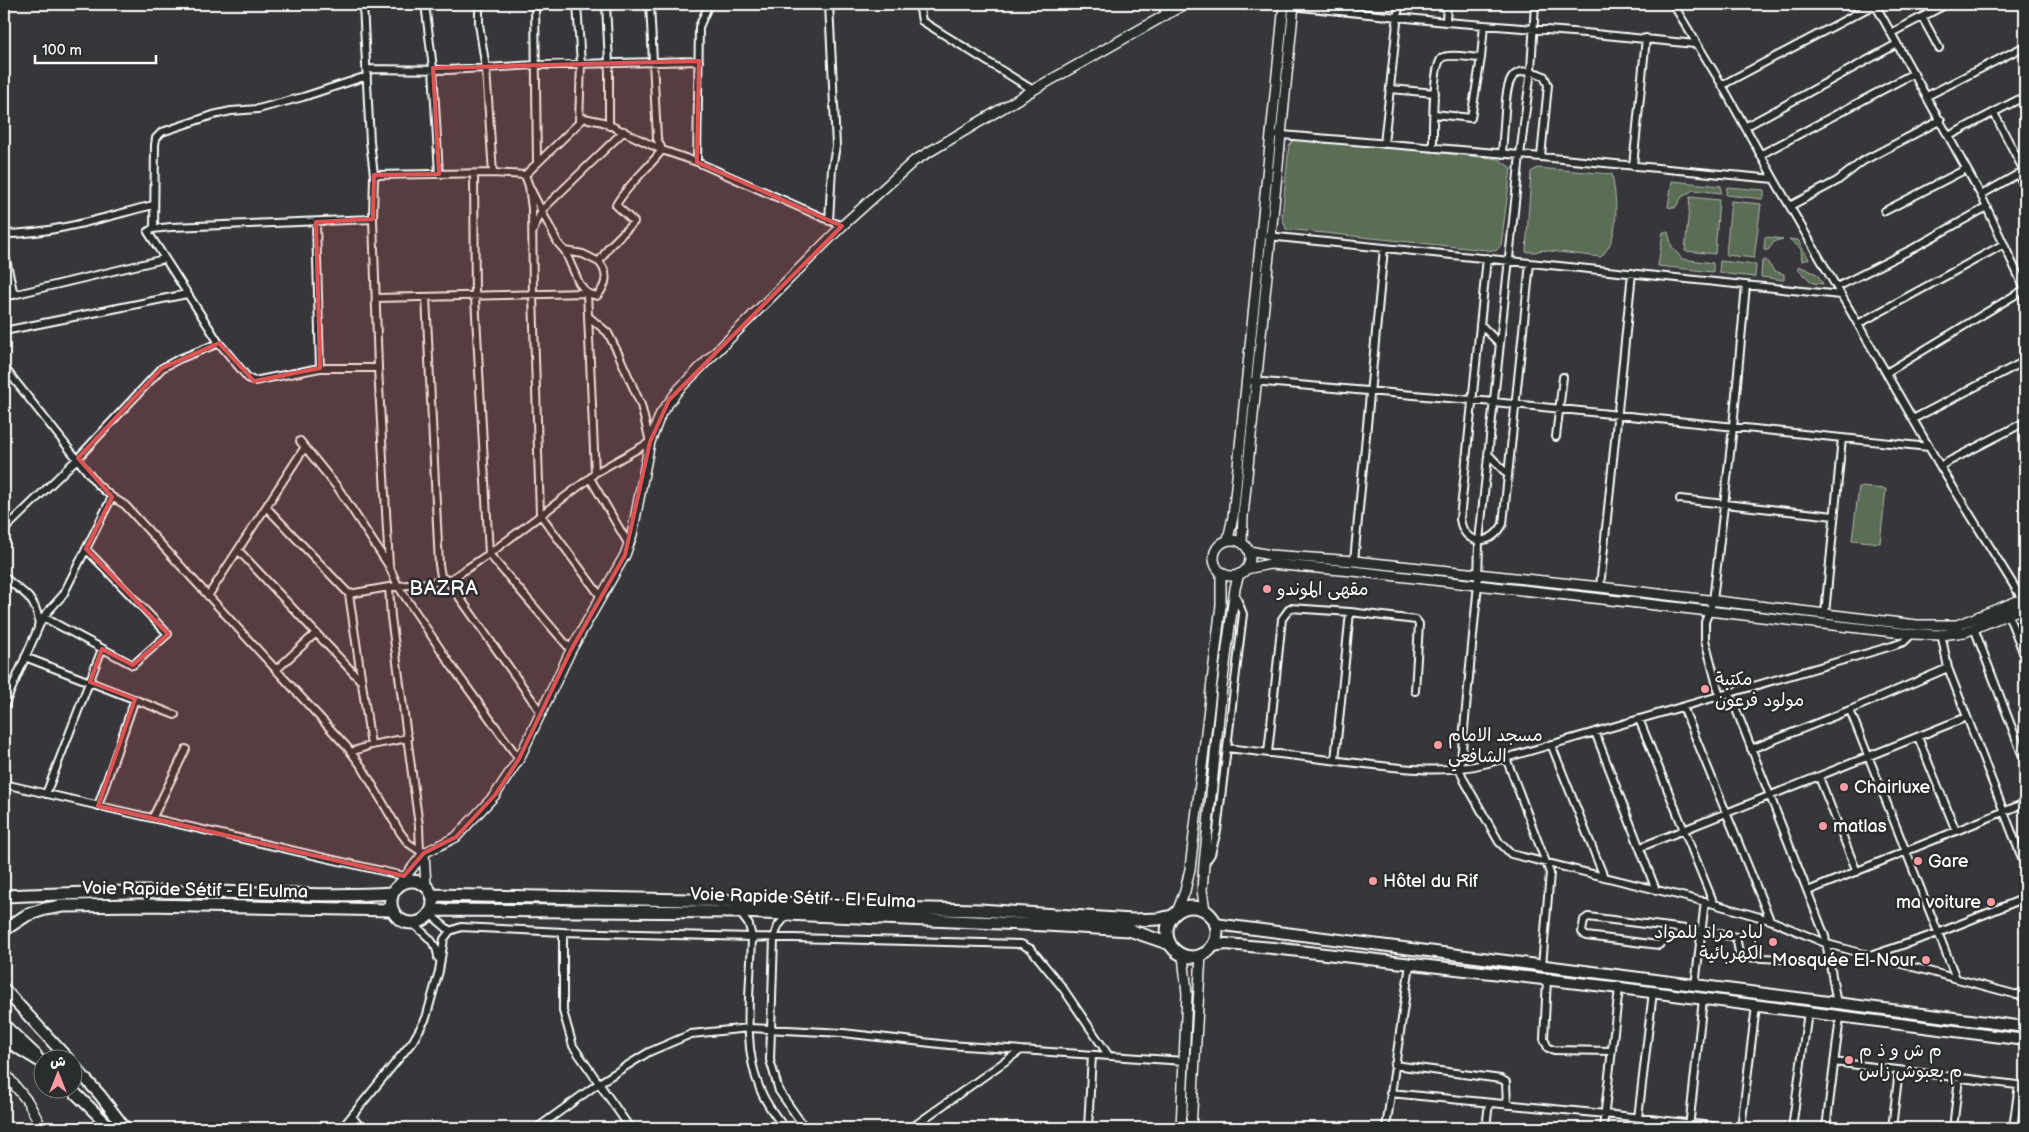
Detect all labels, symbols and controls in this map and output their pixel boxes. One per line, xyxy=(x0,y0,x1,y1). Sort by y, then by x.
scale bar xyxy=(35,32,156,64)
text: 100 m xyxy=(42,41,82,60)
district label: BAZRA xyxy=(409,577,479,601)
place label: مقهى الموندو xyxy=(1276,579,1369,600)
marker: مقهى الموندو xyxy=(1261,583,1273,595)
place label: مكتبة مولود فرعون xyxy=(1715,669,1804,712)
marker: مكتبة مولود فرعون xyxy=(1699,683,1711,695)
place label: مسجد الامام الشافعي xyxy=(1448,725,1543,772)
marker: مسجد الامام الشافعي xyxy=(1432,739,1444,751)
place label: Chairluxe xyxy=(1854,777,1931,798)
marker: Chairluxe xyxy=(1838,781,1850,793)
place label: matlas xyxy=(1833,816,1887,837)
marker: matlas xyxy=(1817,820,1829,832)
place label: Gare xyxy=(1928,851,1969,872)
marker: Gare xyxy=(1912,855,1924,867)
place label: Hôtel du Rif xyxy=(1383,871,1479,892)
marker: Hôtel du Rif xyxy=(1367,875,1379,887)
street label: Voie Rapide Sétif - El Eulma xyxy=(82,878,308,902)
street label: Voie Rapide Sétif - El Eulma xyxy=(690,884,916,912)
place label: ma voiture xyxy=(1896,892,1981,913)
marker: ma voiture xyxy=(1985,896,1997,908)
place label: لباد مراد للمواد الكهربائية xyxy=(1654,922,1763,964)
marker: لباد مراد للمواد الكهربائية xyxy=(1767,936,1779,948)
place label: Mosquée El-Nour xyxy=(1772,950,1916,971)
marker: Mosquée El-Nour xyxy=(1920,954,1932,966)
place label: م ش و ذ م م بعبوش زاس xyxy=(1859,1040,1962,1085)
north arrow xyxy=(32,1050,82,1100)
text: ش xyxy=(50,1053,66,1070)
marker: م ش و ذ م م بعبوش زاس xyxy=(1843,1054,1855,1066)

